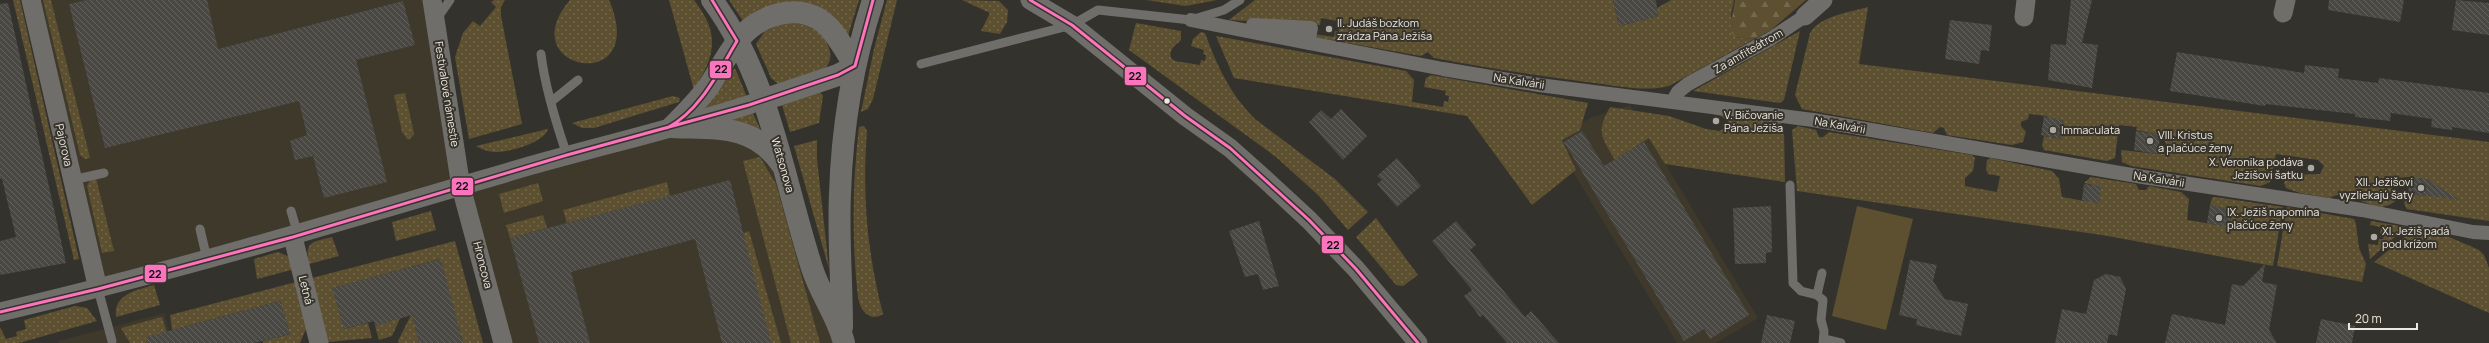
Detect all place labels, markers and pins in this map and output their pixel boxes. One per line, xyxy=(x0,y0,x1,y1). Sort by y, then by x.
place label: II. Judáš bozkom zrádza Pána Ježiša xyxy=(1337,15,1432,43)
marker: II. Judáš bozkom zrádza Pána Ježiša xyxy=(1324,24,1334,34)
unlabelled marker xyxy=(1162,96,1172,106)
place label: V. Bičovanie Pána Ježiša xyxy=(1724,107,1784,135)
marker: V. Bičovanie Pána Ježiša xyxy=(1711,116,1721,126)
place label: Immaculata xyxy=(2061,122,2120,137)
marker: Immaculata xyxy=(2048,125,2058,135)
place label: VIII. Kristus a plačúce ženy xyxy=(2158,127,2233,155)
marker: VIII. Kristus a plačúce ženy xyxy=(2145,136,2155,146)
place label: X. Veronika podáva Ježišovi šatku xyxy=(2209,154,2303,182)
marker: X. Veronika podáva Ježišovi šatku xyxy=(2306,163,2316,173)
place label: XII. Ježišovi vyzliekajú šaty xyxy=(2339,174,2413,202)
marker: XII. Ježišovi vyzliekajú šaty xyxy=(2416,183,2426,193)
place label: IX. Ježiš napomína plačúce ženy xyxy=(2227,204,2319,232)
marker: IX. Ježiš napomína plačúce ženy xyxy=(2214,213,2224,223)
place label: XI. Ježiš padá pod krížom xyxy=(2382,223,2449,251)
marker: XI. Ježiš padá pod krížom xyxy=(2369,232,2379,242)

